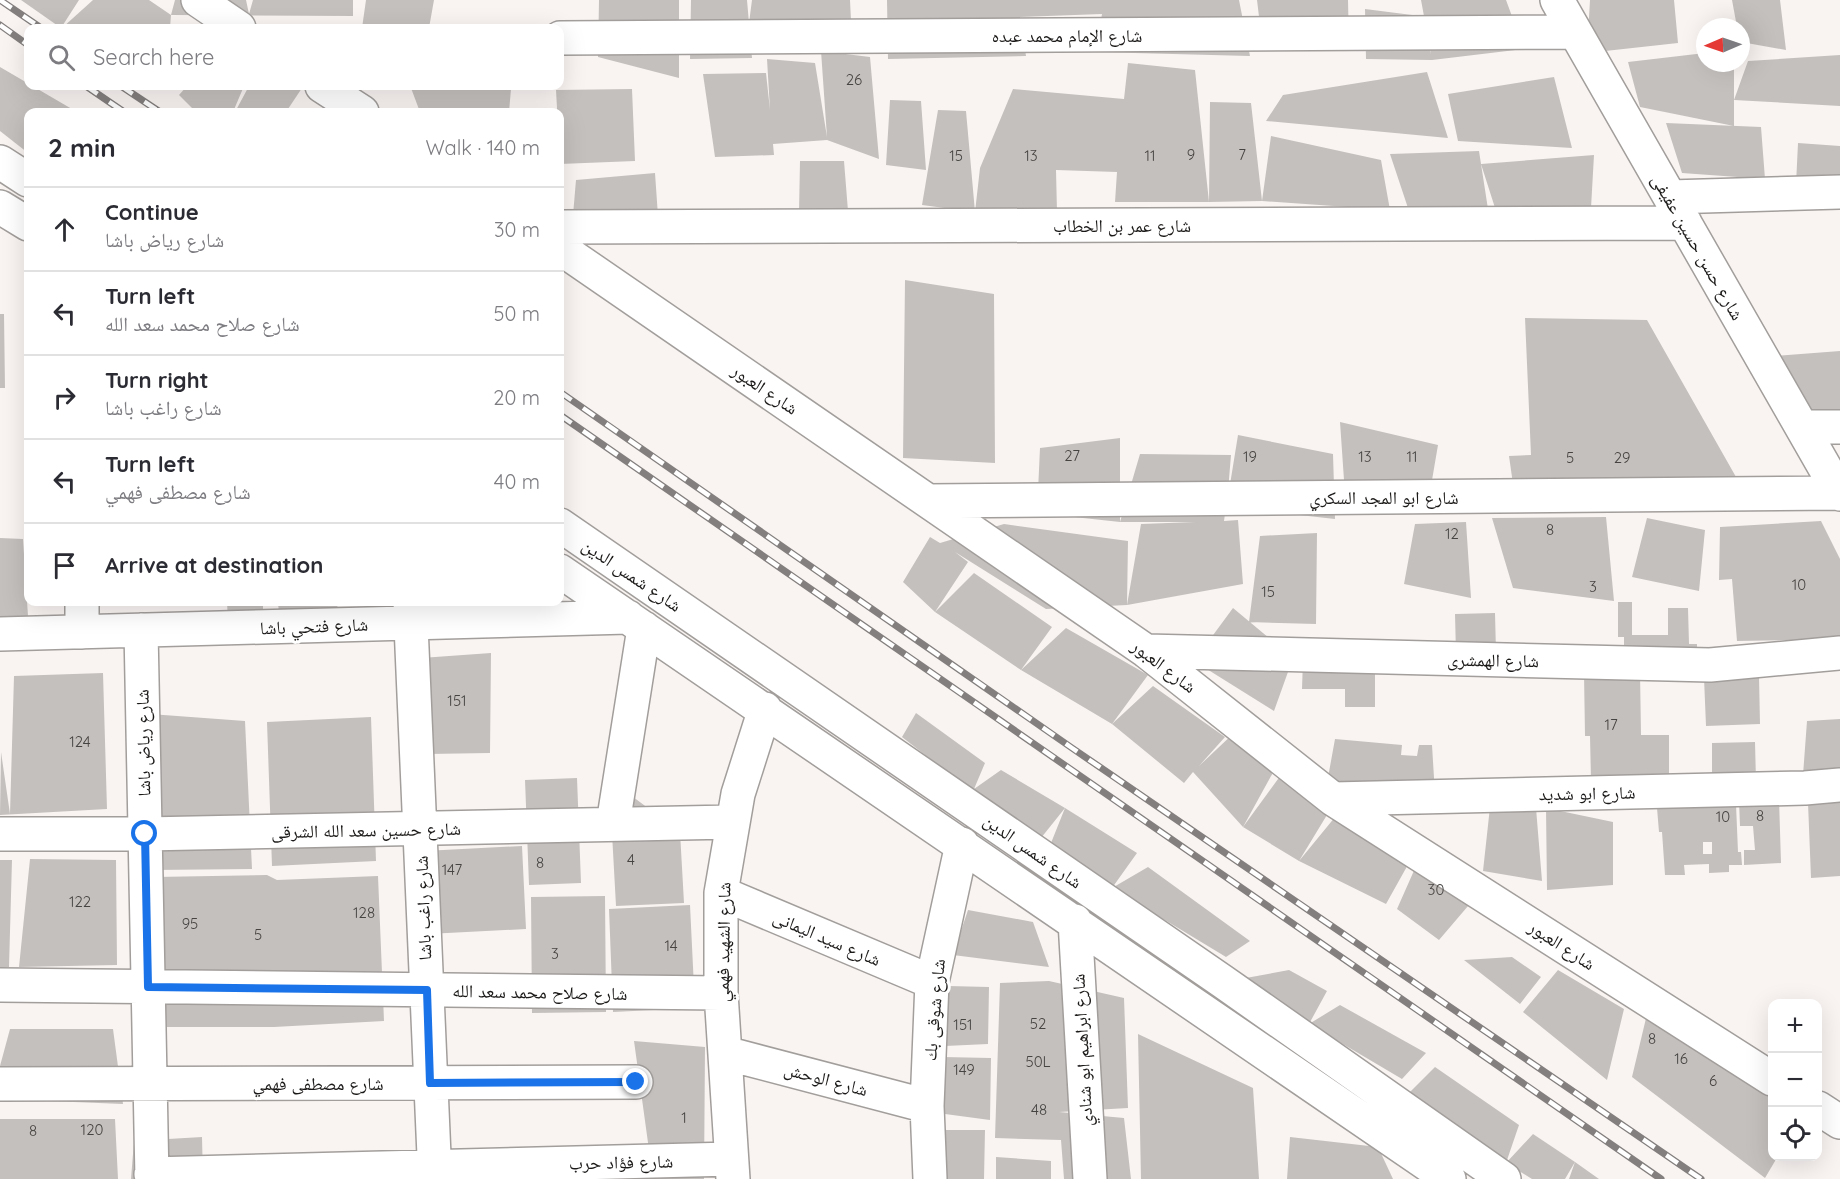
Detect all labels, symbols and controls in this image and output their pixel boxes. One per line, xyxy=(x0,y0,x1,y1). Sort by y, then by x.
north arrow xyxy=(1696,18,1750,72)
search box xyxy=(24,24,564,90)
street label: شارع الإمام محمد عبده xyxy=(992,24,1142,48)
icon: search xyxy=(45,41,78,74)
text: Search here xyxy=(93,43,214,71)
house number: 26 xyxy=(846,70,862,89)
text: 2 min xyxy=(48,131,116,164)
text: Walk · 140 m xyxy=(425,135,540,160)
house number: 9 xyxy=(1187,145,1195,164)
house number: 7 xyxy=(1238,145,1246,164)
house number: 15 xyxy=(949,146,963,165)
house number: 13 xyxy=(1024,146,1038,165)
house number: 11 xyxy=(1144,146,1156,165)
street label: شارع حسن حسين عفيفى xyxy=(1647,170,1749,324)
text: Continue xyxy=(105,198,199,226)
icon: ahead xyxy=(48,213,81,246)
street label: شارع عمر بن الخطاب xyxy=(1053,214,1191,237)
text: 30 m xyxy=(494,217,540,242)
text: شارع رياض باشا xyxy=(105,227,224,252)
text: Turn left xyxy=(105,282,195,310)
icon: left xyxy=(48,297,81,330)
text: 50 m xyxy=(494,301,540,326)
text: شارع صلاح محمد سعد الله xyxy=(105,311,300,336)
street label: شارع العبور xyxy=(727,358,803,420)
text: Turn right xyxy=(105,366,209,394)
icon: right xyxy=(48,381,81,414)
text: 20 m xyxy=(493,385,540,410)
text: شارع راغب باشا xyxy=(105,395,222,420)
house number: 27 xyxy=(1064,446,1080,465)
house number: 19 xyxy=(1243,447,1257,466)
house number: 13 xyxy=(1358,447,1372,466)
house number: 11 xyxy=(1406,447,1418,466)
house number: 5 xyxy=(1566,448,1574,467)
house number: 29 xyxy=(1614,448,1630,467)
text: Turn left xyxy=(105,450,195,478)
icon: left xyxy=(48,465,81,498)
text: 40 m xyxy=(494,469,540,494)
text: شارع مصطفى فهمي xyxy=(105,479,251,504)
street label: شارع ابو المجد السكري xyxy=(1309,486,1459,512)
house number: 8 xyxy=(1546,520,1554,539)
house number: 12 xyxy=(1445,524,1459,543)
street label: شارع شمس الدين xyxy=(578,533,686,617)
icon: arrive xyxy=(48,549,81,582)
text: Arrive at destination xyxy=(105,551,323,579)
house number: 10 xyxy=(1792,575,1806,594)
house number: 3 xyxy=(1589,577,1597,596)
house number: 15 xyxy=(1261,582,1275,601)
street label: شارع فتحي باشا xyxy=(259,613,369,643)
street label: شارع العبور xyxy=(1126,634,1201,698)
street label: شارع الهمشرى xyxy=(1447,648,1539,672)
street label: شارع رياض باشا xyxy=(131,689,155,797)
house number: 151 xyxy=(447,691,467,710)
house number: 17 xyxy=(1604,715,1618,734)
house number: 124 xyxy=(69,732,91,751)
street label: شارع ابو شديد xyxy=(1538,781,1636,805)
house number: 8 xyxy=(1756,806,1764,825)
house number: 10 xyxy=(1716,807,1730,826)
street label: شارع شمس الدين xyxy=(979,809,1087,893)
street label: شارع حسين سعد الله الشرقى xyxy=(271,817,461,843)
route start xyxy=(131,820,157,846)
house number: 4 xyxy=(627,850,635,869)
house number: 8 xyxy=(536,853,544,872)
street label: شارع راغب باشا xyxy=(410,855,436,961)
house number: 147 xyxy=(442,860,463,879)
house number: 30 xyxy=(1428,880,1444,899)
street label: شارع الشهيد فهمي xyxy=(710,882,739,1002)
house number: 122 xyxy=(69,892,91,911)
house number: 128 xyxy=(353,903,375,922)
street label: شارع سيد اليمانى xyxy=(770,905,884,971)
house number: 95 xyxy=(182,914,198,933)
street label: شارع العبور xyxy=(1523,914,1600,975)
house number: 5 xyxy=(254,925,262,944)
house number: 14 xyxy=(664,936,678,955)
house number: 3 xyxy=(551,944,559,963)
street label: شارع شوقى بك xyxy=(918,958,950,1062)
street label: شارع ابراهيم ابو شنادي xyxy=(1067,973,1101,1127)
street label: شارع صلاح محمد سعد الله xyxy=(452,979,628,1006)
map controls xyxy=(1768,999,1822,1161)
button: + xyxy=(1768,999,1822,1053)
house number: 52 xyxy=(1030,1014,1046,1033)
house number: 151 xyxy=(953,1015,973,1034)
house number: 8 xyxy=(1648,1029,1656,1048)
house number: 16 xyxy=(1674,1049,1688,1068)
house number: 50L xyxy=(1025,1052,1051,1071)
button: − xyxy=(1768,1053,1822,1107)
street label: شارع الوحش xyxy=(782,1057,870,1101)
house number: 149 xyxy=(953,1060,975,1079)
route end xyxy=(622,1068,648,1094)
house number: 6 xyxy=(1709,1071,1717,1090)
street label: شارع مصطفى فهمي xyxy=(252,1072,384,1098)
house number: 48 xyxy=(1031,1100,1047,1119)
button: locate xyxy=(1768,1107,1822,1161)
house number: 1 xyxy=(681,1108,687,1127)
house number: 120 xyxy=(81,1120,103,1139)
house number: 8 xyxy=(29,1121,37,1140)
street label: شارع فؤاد حرب xyxy=(569,1150,673,1174)

